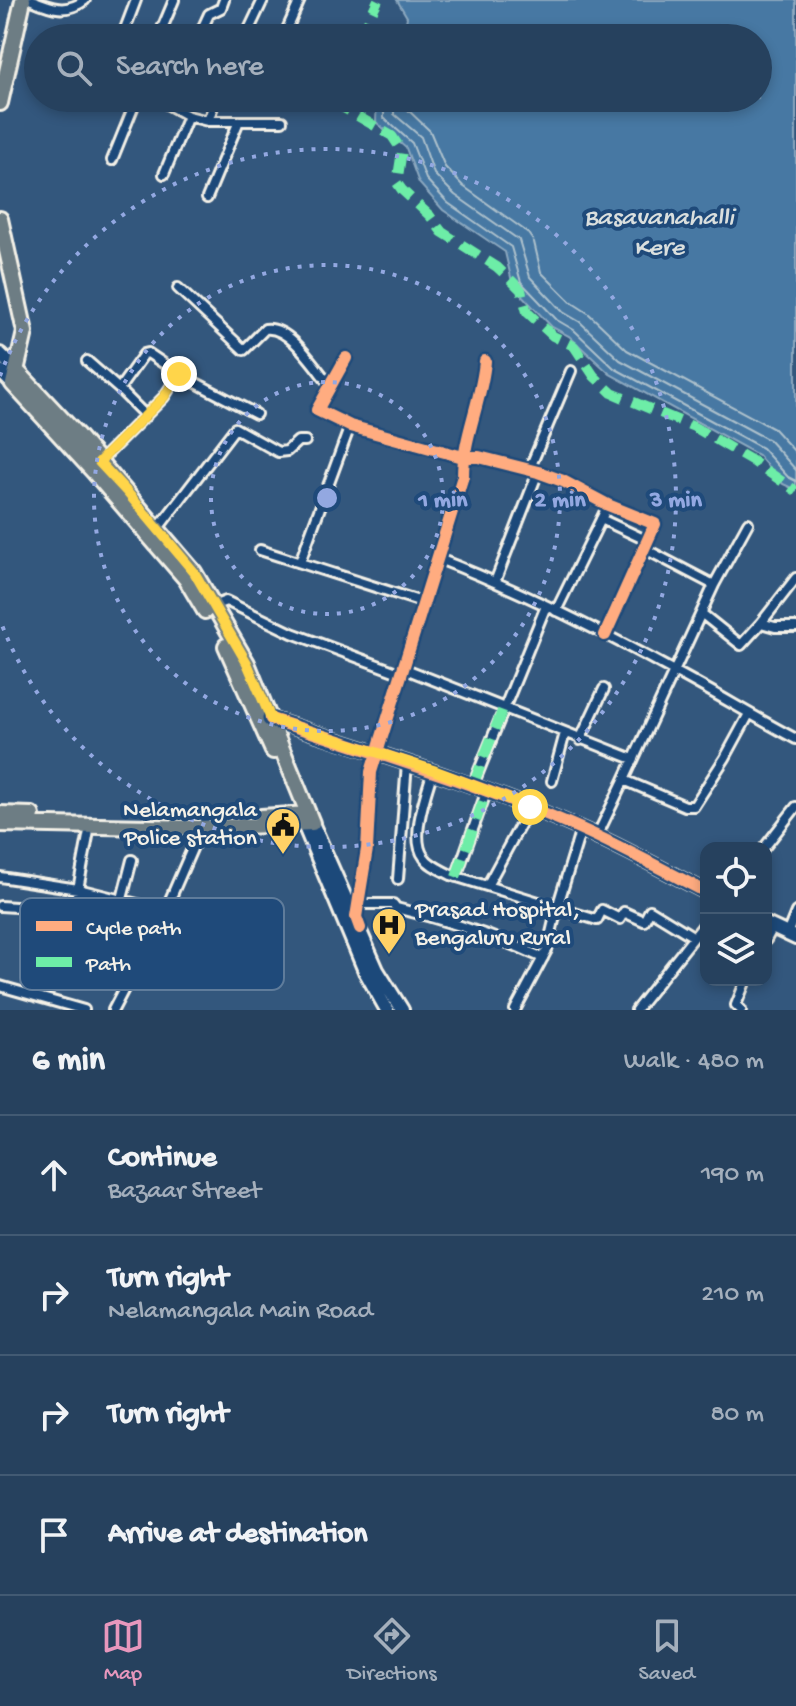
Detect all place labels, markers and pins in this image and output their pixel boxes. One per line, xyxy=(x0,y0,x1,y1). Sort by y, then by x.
centre of rings xyxy=(313,484,341,512)
place label: Nelamangala Police station xyxy=(123,797,258,854)
public building icon: Nelamangala Police station xyxy=(264,806,302,856)
place label: Prasad Hospital, Bengaluru Rural xyxy=(414,897,580,954)
hospital icon: Prasad Hospital, Bengaluru Rural xyxy=(370,906,408,956)

